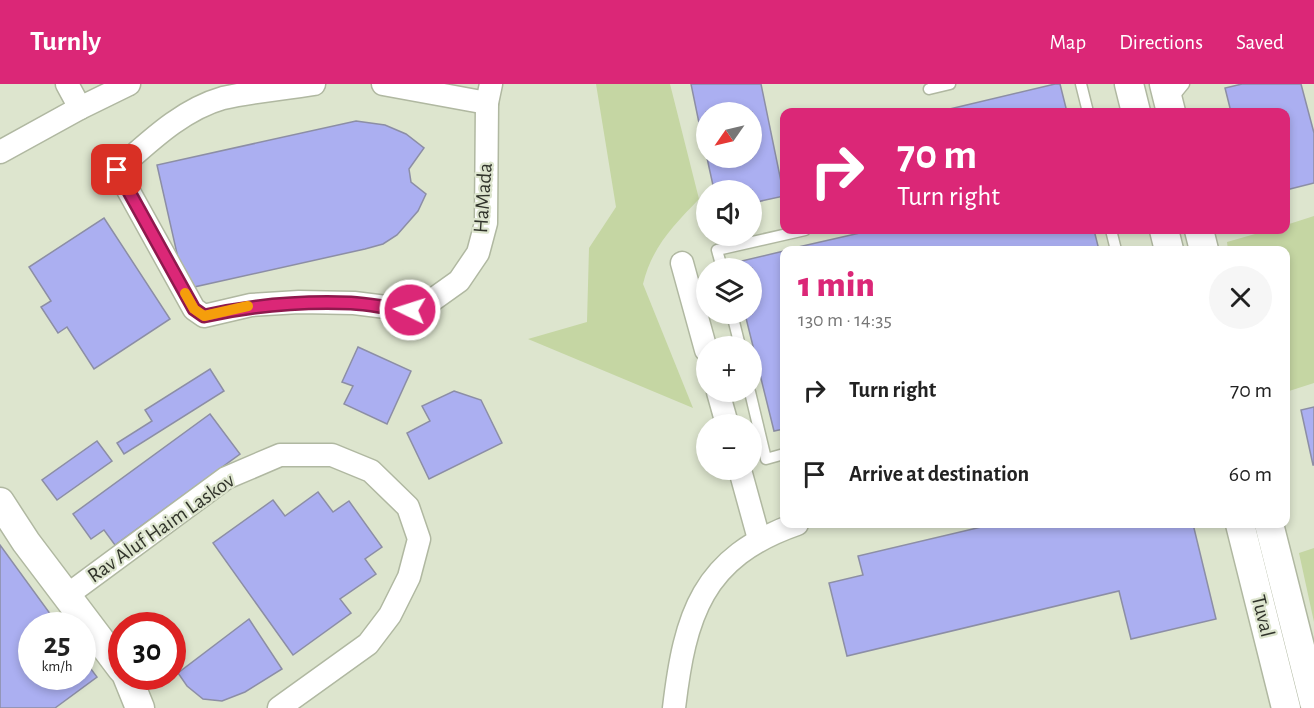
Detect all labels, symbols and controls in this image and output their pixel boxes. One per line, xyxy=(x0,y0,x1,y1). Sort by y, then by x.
text: Turnly xyxy=(30,28,101,56)
text: Map xyxy=(1050,32,1086,53)
text: Directions xyxy=(1119,32,1203,53)
text: Saved xyxy=(1236,32,1284,53)
north arrow xyxy=(696,102,762,168)
map controls xyxy=(696,102,762,480)
icon: right xyxy=(798,132,876,210)
text: 70 m xyxy=(897,134,977,176)
pin xyxy=(91,144,142,195)
icon: arrive xyxy=(100,153,133,186)
street label: HaMada xyxy=(470,162,496,234)
button: sound xyxy=(696,180,762,246)
text: Turn right xyxy=(897,183,1000,210)
button: layers xyxy=(696,258,762,324)
button: close xyxy=(1209,266,1272,329)
text: 1 min xyxy=(798,267,875,303)
position arrow xyxy=(378,278,442,342)
text: 130 m · 14:35 xyxy=(798,310,892,330)
button: + xyxy=(696,336,762,402)
icon: right xyxy=(798,374,831,407)
text: Turn right xyxy=(849,379,936,401)
text: 70 m xyxy=(1230,379,1272,401)
button: − xyxy=(696,414,762,480)
icon: arrive xyxy=(798,458,831,491)
text: Arrive at destination xyxy=(849,463,1029,485)
text: 60 m xyxy=(1229,463,1272,485)
street label: Rav Aluf Haim Laskov xyxy=(84,469,238,587)
street label: Tuval xyxy=(1248,593,1278,639)
speed limit sign: 30 xyxy=(108,612,186,690)
text: 25 xyxy=(43,629,71,659)
text: km/h xyxy=(42,659,72,674)

